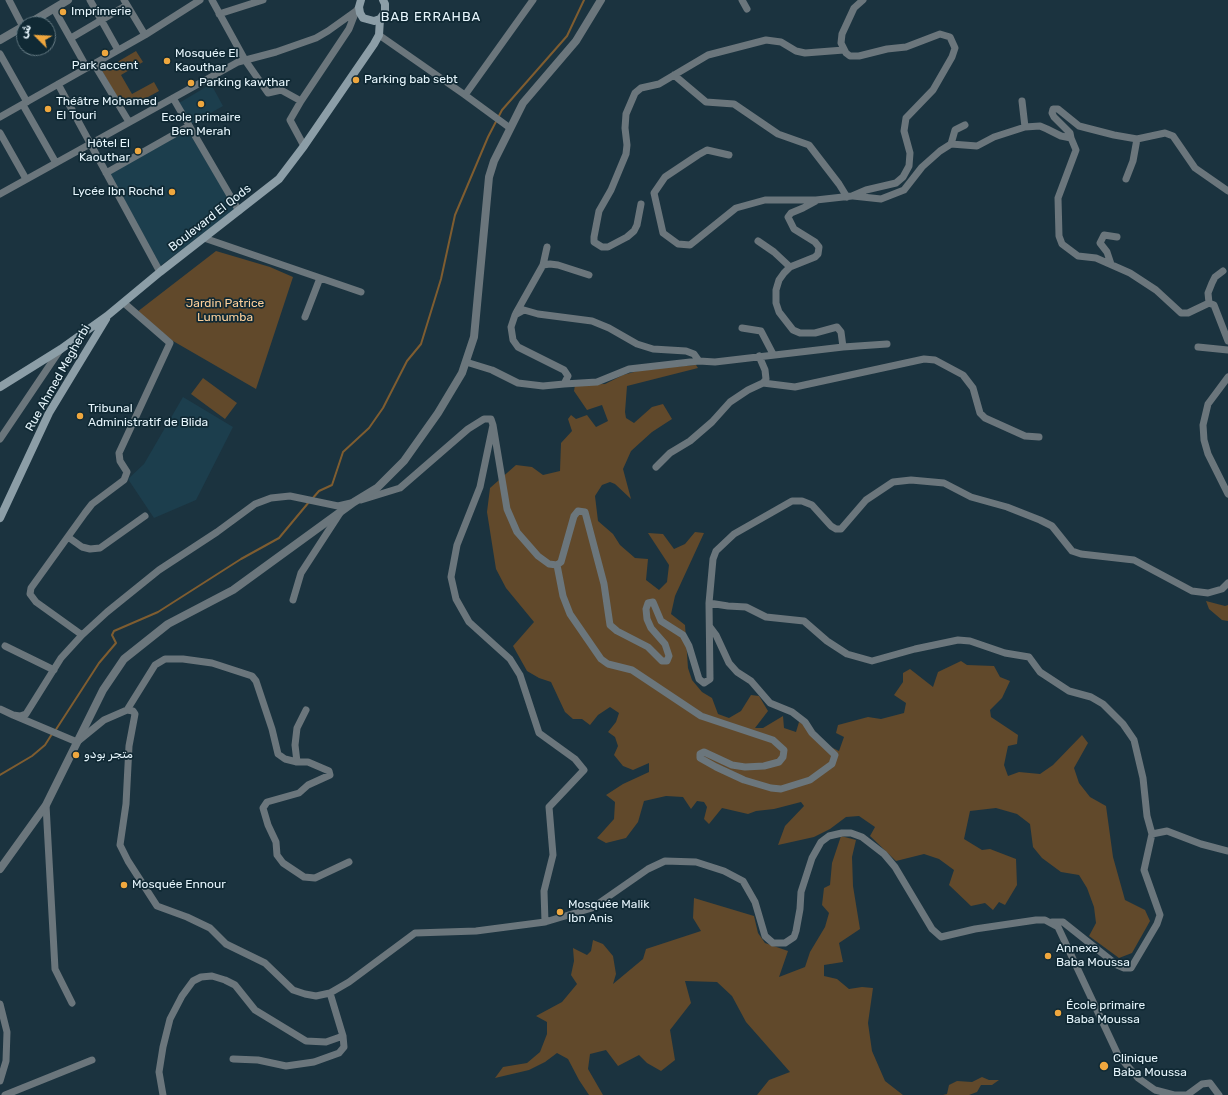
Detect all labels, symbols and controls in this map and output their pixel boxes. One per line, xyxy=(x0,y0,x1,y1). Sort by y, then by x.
place label: Imprimerie xyxy=(71,5,131,19)
marker: Imprimerie xyxy=(58,7,68,17)
district label: BAB ERRAHBA xyxy=(381,9,481,25)
north arrow xyxy=(16,16,56,56)
text: ش xyxy=(17,22,34,40)
place label: Mosquée El Kaouthar xyxy=(175,47,238,75)
marker: Park accent xyxy=(100,48,110,58)
marker: Mosquée El Kaouthar xyxy=(162,56,172,66)
place label: Park accent xyxy=(72,59,138,73)
place label: Parking bab sebt xyxy=(364,73,458,87)
marker: Parking bab sebt xyxy=(351,75,361,85)
place label: Parking kawthar xyxy=(199,76,290,90)
marker: Parking kawthar xyxy=(186,78,196,88)
place label: Théâtre Mohamed El Touri xyxy=(56,95,157,123)
marker: Ecole primaire Ben Merah xyxy=(196,99,206,109)
marker: Théâtre Mohamed El Touri xyxy=(43,104,53,114)
place label: Ecole primaire Ben Merah xyxy=(161,111,241,139)
place label: Hôtel El Kaouthar xyxy=(79,137,130,165)
marker: Hôtel El Kaouthar xyxy=(133,146,143,156)
street label: Boulevard El Qods xyxy=(166,181,254,255)
place label: Lycée Ibn Rochd xyxy=(73,185,164,199)
marker: Lycée Ibn Rochd xyxy=(167,187,177,197)
park label: Jardin Patrice Lumumba xyxy=(186,297,264,325)
street label: Rue Ahmed Megherbi xyxy=(23,322,93,434)
place label: Tribunal Administratif de Blida xyxy=(88,402,208,430)
marker: Tribunal Administratif de Blida xyxy=(75,411,85,421)
place label: متجر بودو xyxy=(84,748,133,762)
marker: متجر بودو xyxy=(71,750,81,760)
place label: Mosquée Ennour xyxy=(132,878,226,892)
marker: Mosquée Ennour xyxy=(119,880,129,890)
place label: Mosquée Malik Ibn Anis xyxy=(568,898,649,926)
marker: Mosquée Malik Ibn Anis xyxy=(555,907,565,917)
place label: Annexe Baba Moussa xyxy=(1056,942,1130,970)
marker: Annexe Baba Moussa xyxy=(1043,951,1053,961)
place label: École primaire Baba Moussa xyxy=(1066,999,1145,1027)
marker: École primaire Baba Moussa xyxy=(1053,1008,1063,1018)
place label: Clinique Baba Moussa xyxy=(1113,1052,1187,1080)
marker: Clinique Baba Moussa xyxy=(1098,1060,1110,1072)

